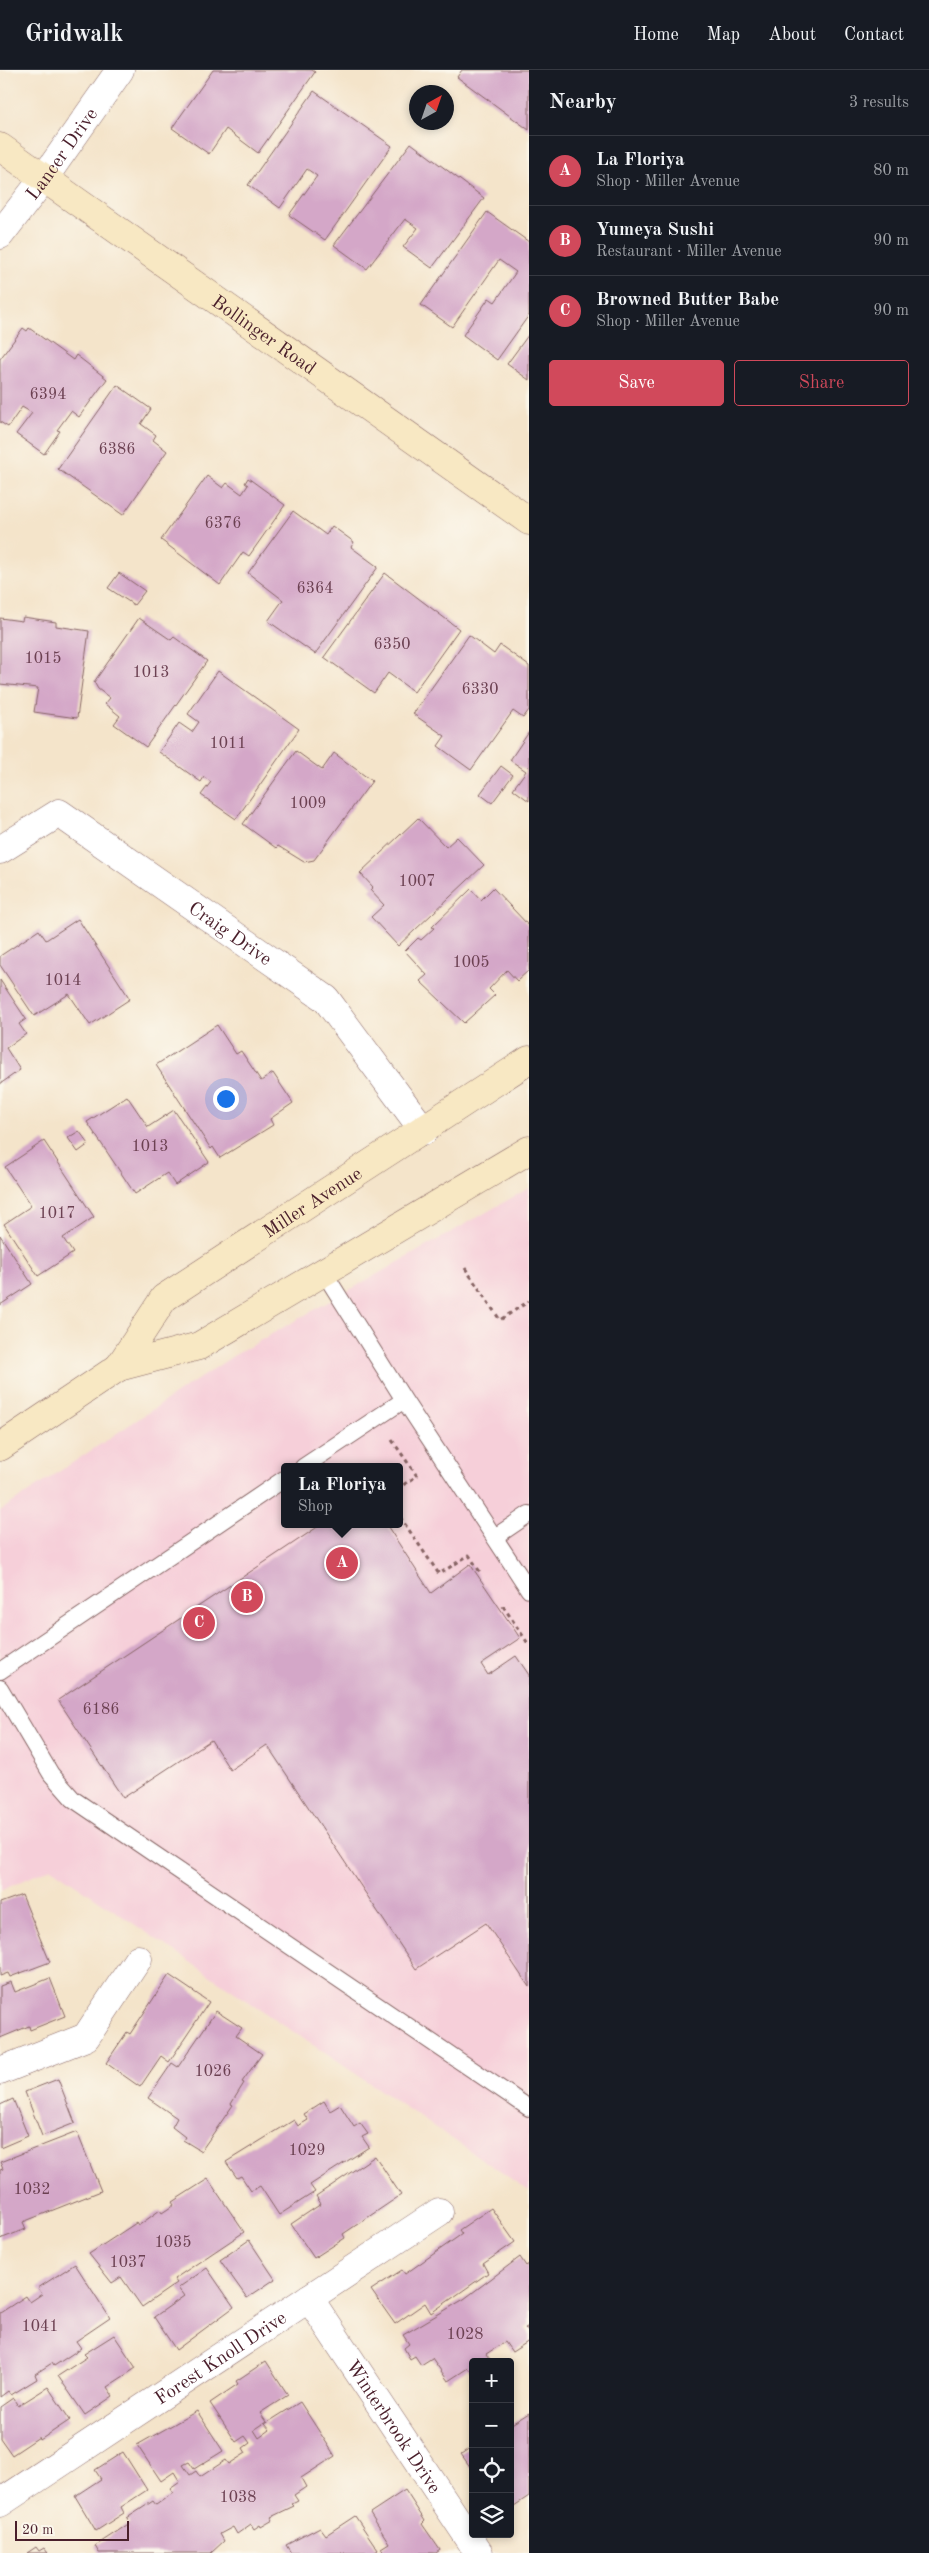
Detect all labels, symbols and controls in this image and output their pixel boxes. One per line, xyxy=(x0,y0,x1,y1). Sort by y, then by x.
text: Gridwalk xyxy=(25,23,123,47)
text: Home xyxy=(633,26,679,44)
text: Map xyxy=(707,26,740,44)
text: About xyxy=(768,26,816,44)
text: Contact xyxy=(844,26,904,44)
north arrow xyxy=(409,85,454,130)
text: Nearby xyxy=(549,92,617,113)
text: 3 results xyxy=(849,95,909,111)
street label: Lancer Drive xyxy=(24,105,102,204)
text: La Floriya xyxy=(596,151,685,170)
text: A xyxy=(559,163,571,179)
text: 80 m xyxy=(873,163,909,179)
text: Shop · Miller Avenue xyxy=(596,174,740,190)
text: Yumeya Sushi xyxy=(596,221,714,240)
text: B xyxy=(559,233,571,249)
text: 90 m xyxy=(873,233,909,249)
text: Restaurant · Miller Avenue xyxy=(596,244,782,260)
text: Browned Butter Babe xyxy=(596,291,779,310)
street label: Bollinger Road xyxy=(208,293,319,379)
text: C xyxy=(560,303,570,319)
text: 90 m xyxy=(873,303,909,319)
text: Shop · Miller Avenue xyxy=(596,314,740,330)
button: Save xyxy=(549,360,724,406)
button: Share xyxy=(734,360,909,406)
house number: 6394 xyxy=(29,387,67,403)
house number: 6386 xyxy=(98,442,136,458)
house number: 6376 xyxy=(204,516,242,532)
house number: 6364 xyxy=(296,581,334,597)
house number: 6350 xyxy=(373,637,411,653)
house number: 1015 xyxy=(24,651,62,667)
house number: 1013 xyxy=(132,665,170,681)
house number: 6330 xyxy=(461,682,499,698)
house number: 1011 xyxy=(209,736,247,752)
house number: 1009 xyxy=(289,796,327,812)
house number: 1007 xyxy=(398,874,436,890)
street label: Craig Drive xyxy=(184,899,274,970)
house number: 1005 xyxy=(452,955,490,971)
house number: 1014 xyxy=(44,973,82,989)
your location xyxy=(213,1086,239,1112)
house number: 1013 xyxy=(131,1139,169,1155)
street label: Miller Avenue xyxy=(261,1165,366,1243)
house number: 1017 xyxy=(38,1206,76,1222)
popup xyxy=(281,1463,403,1528)
text: La Floriya xyxy=(298,1476,386,1495)
text: Shop xyxy=(298,1499,333,1515)
pin: A xyxy=(326,1544,358,1582)
pin: B xyxy=(231,1578,263,1616)
pin: C xyxy=(183,1604,215,1642)
house number: 6186 xyxy=(82,1702,120,1718)
house number: 1026 xyxy=(194,2064,232,2080)
house number: 1029 xyxy=(288,2143,326,2159)
house number: 1032 xyxy=(13,2182,51,2198)
house number: 1035 xyxy=(154,2235,192,2251)
house number: 1037 xyxy=(109,2255,147,2271)
street label: Forest Knoll Drive xyxy=(152,2309,290,2409)
house number: 1041 xyxy=(21,2319,59,2335)
house number: 1028 xyxy=(446,2327,484,2343)
street label: Winterbrook Drive xyxy=(341,2358,443,2497)
map controls xyxy=(469,2358,514,2538)
button: + xyxy=(469,2358,514,2403)
button: − xyxy=(469,2403,514,2448)
button: locate xyxy=(469,2448,514,2493)
house number: 1038 xyxy=(219,2490,257,2506)
button: layers xyxy=(469,2493,514,2538)
scale bar xyxy=(15,2518,129,2541)
text: 20 m xyxy=(22,2523,53,2537)

